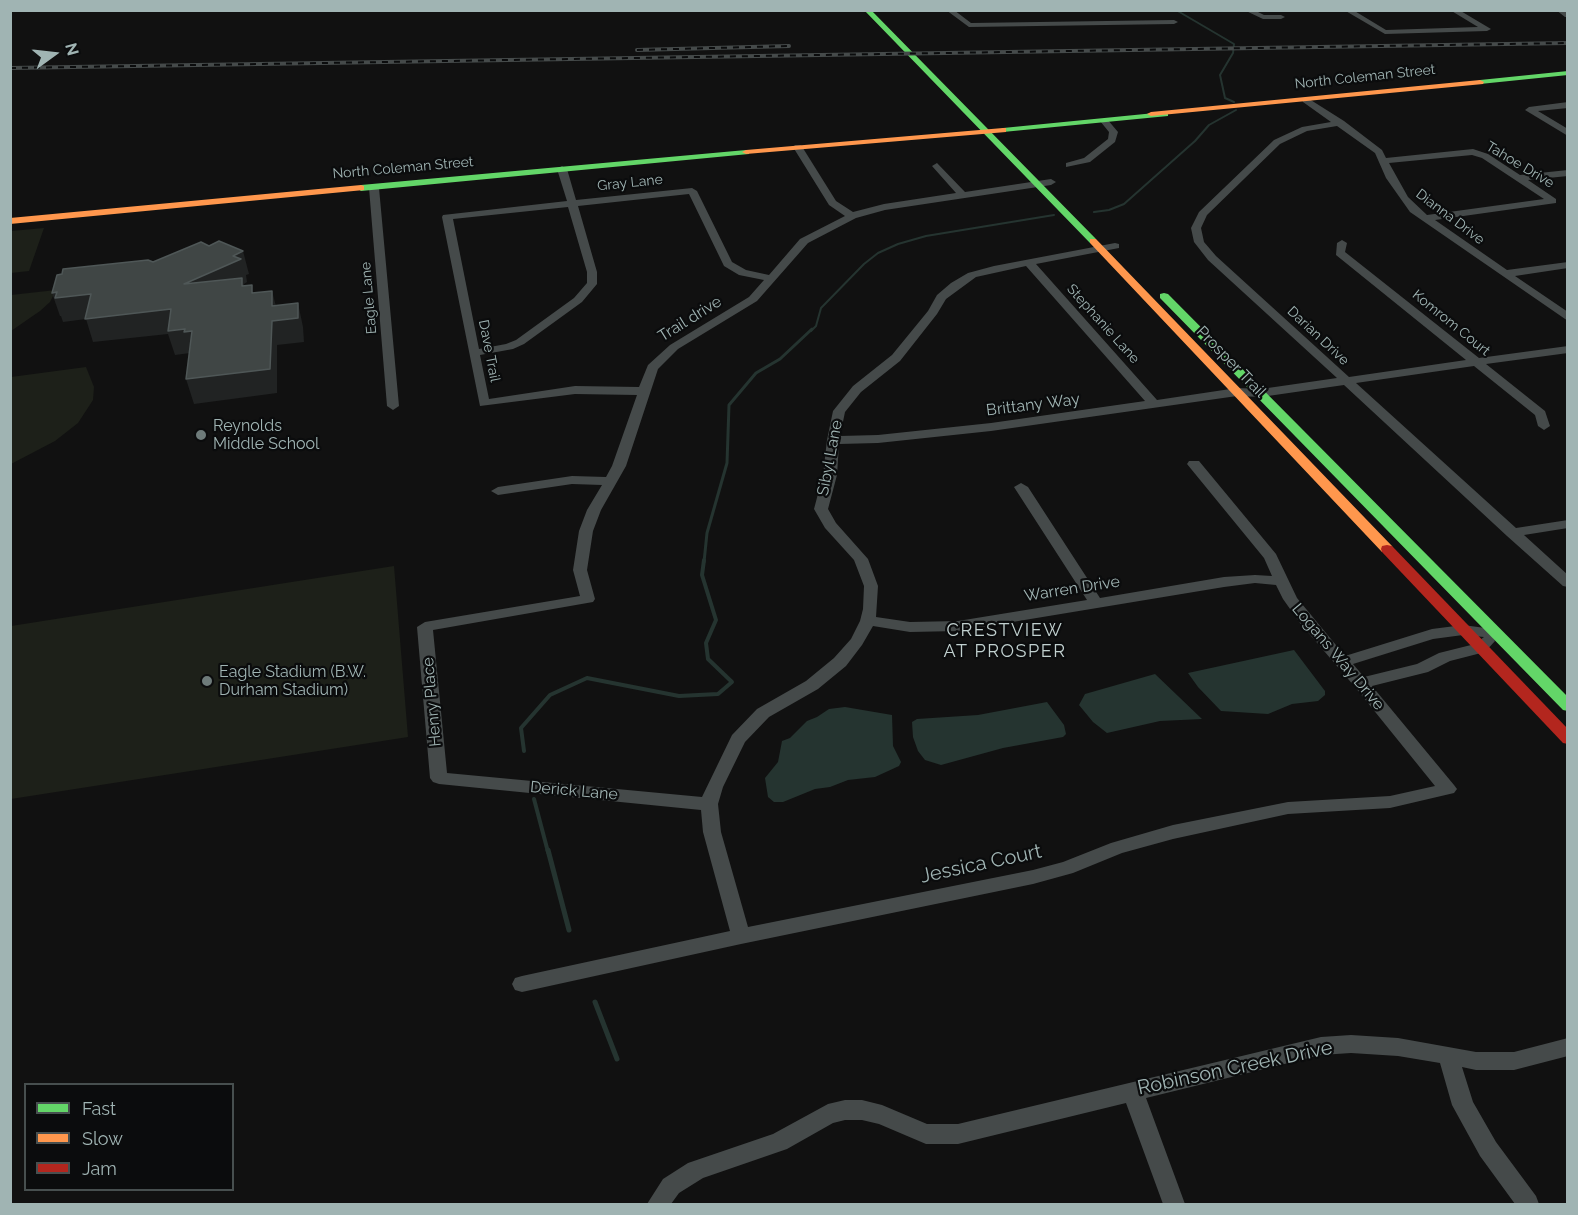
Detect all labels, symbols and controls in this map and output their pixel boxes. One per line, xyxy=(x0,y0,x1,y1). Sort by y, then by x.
north arrow xyxy=(24,24,84,84)
text: N xyxy=(61,41,83,58)
street label: North Coleman Street xyxy=(1294,61,1436,93)
street label: Tahoe Drive xyxy=(1483,138,1557,192)
street label: North Coleman Street xyxy=(332,153,474,183)
street label: Gray Lane xyxy=(596,171,664,195)
street label: Dianna Drive xyxy=(1412,186,1488,248)
street label: Eagle Lane xyxy=(357,261,381,335)
street label: Stephanie Lane xyxy=(1063,281,1143,367)
street label: Komrom Court xyxy=(1409,287,1493,359)
street label: Trail drive xyxy=(655,292,725,346)
street label: Darian Drive xyxy=(1284,303,1352,369)
street label: Dave Trail xyxy=(475,318,503,384)
street label: Prosper Trail xyxy=(1192,322,1270,402)
street label: Brittany Way xyxy=(985,390,1081,420)
place label: Reynolds Middle School xyxy=(213,416,319,454)
street label: Sibyl Lane xyxy=(813,419,847,497)
marker: Reynolds Middle School xyxy=(194,428,208,442)
street label: Warren Drive xyxy=(1023,572,1121,606)
street label: Logans Way Drive xyxy=(1288,600,1388,714)
district label: CRESTVIEW AT PROSPER xyxy=(944,620,1066,662)
street label: Henry Place xyxy=(419,656,445,748)
place label: Eagle Stadium (B.W. Durham Stadium) xyxy=(219,662,366,700)
marker: Eagle Stadium (B.W. Durham Stadium) xyxy=(200,674,214,688)
street label: Derick Lane xyxy=(529,778,619,804)
street label: Jessica Court xyxy=(918,839,1044,889)
street label: Robinson Creek Drive xyxy=(1135,1036,1335,1100)
legend xyxy=(24,1083,234,1191)
text: Fast xyxy=(82,1098,116,1119)
text: Slow xyxy=(82,1128,123,1149)
text: Jam xyxy=(82,1158,117,1179)

